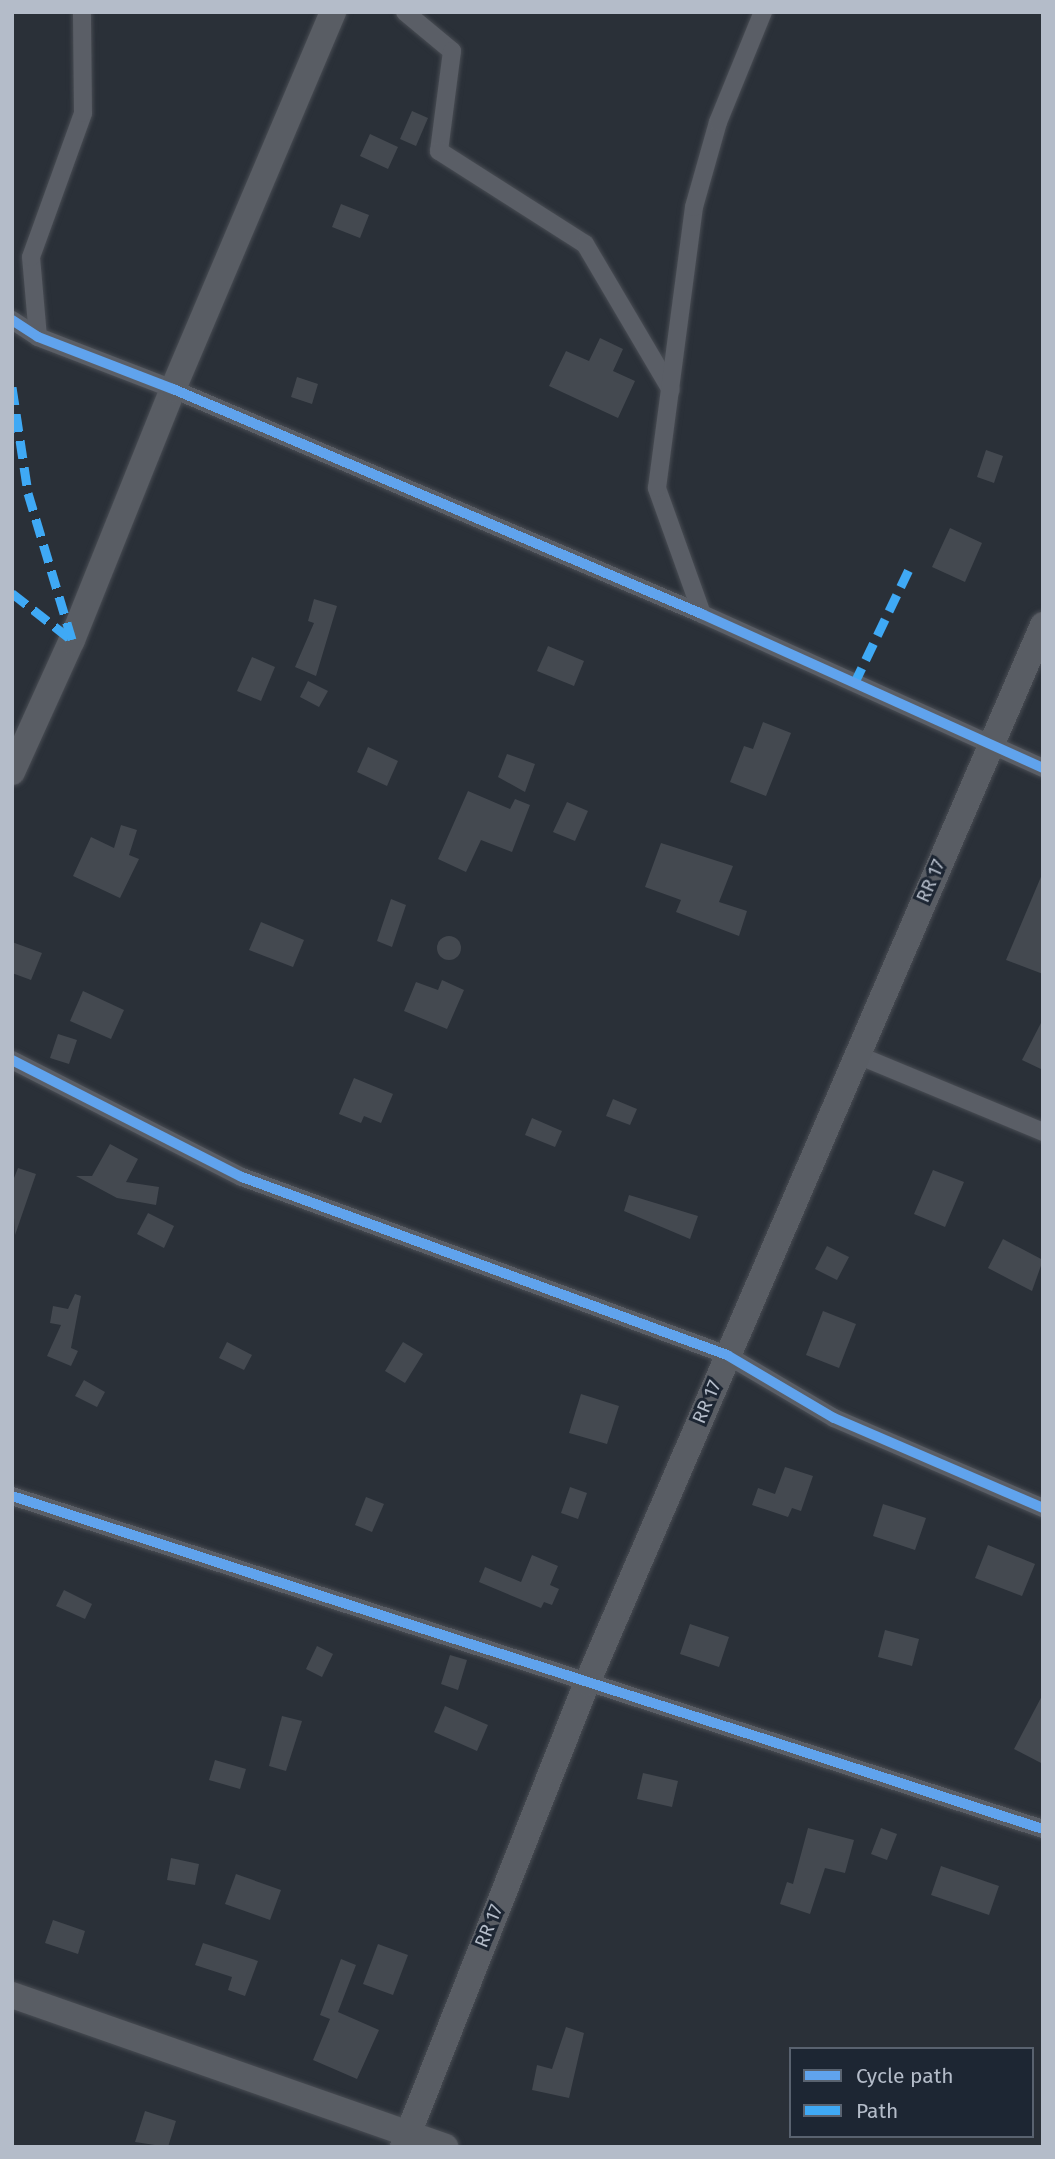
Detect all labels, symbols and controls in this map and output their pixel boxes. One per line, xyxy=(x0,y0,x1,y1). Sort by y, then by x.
street label: RR 17 xyxy=(911,856,951,906)
street label: RR 17 xyxy=(688,1377,726,1427)
street label: RR 17 xyxy=(470,1901,508,1951)
legend xyxy=(789,2047,1034,2138)
text: Cycle path xyxy=(856,2063,954,2089)
text: Path xyxy=(856,2098,898,2124)

